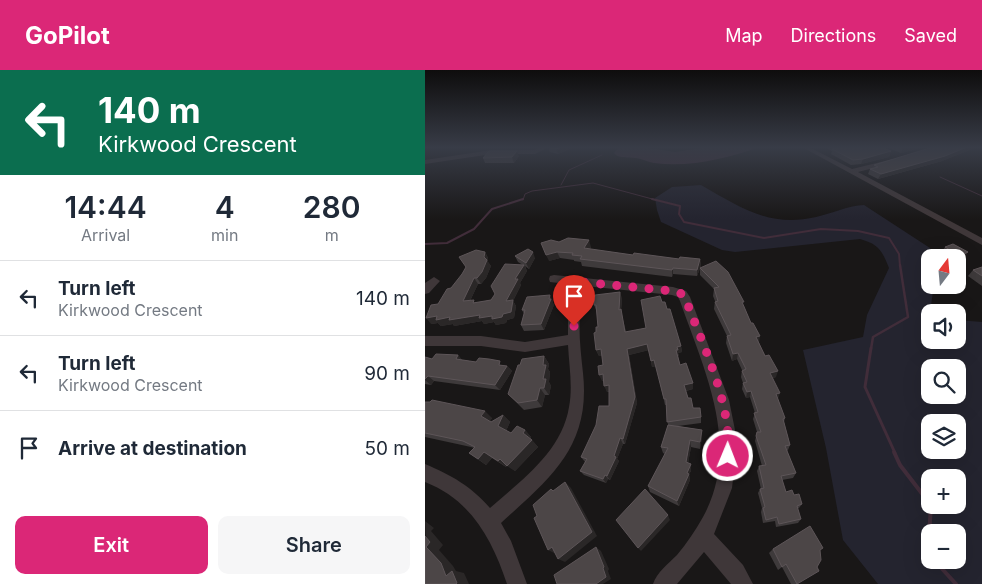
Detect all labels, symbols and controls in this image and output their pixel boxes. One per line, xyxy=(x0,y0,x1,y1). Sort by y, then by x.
text: GoPilot xyxy=(25,21,110,50)
text: Map xyxy=(725,25,763,46)
text: Directions xyxy=(791,25,876,46)
text: Saved xyxy=(904,25,957,46)
text: 140 m xyxy=(98,89,201,131)
icon: left xyxy=(15,90,80,155)
text: Kirkwood Crescent xyxy=(98,131,297,157)
text: 14:44 xyxy=(64,189,147,225)
text: 4 xyxy=(215,189,235,225)
text: 280 xyxy=(303,189,361,225)
text: Arrival xyxy=(81,225,130,245)
text: min xyxy=(211,225,238,245)
text: m xyxy=(325,225,339,245)
north arrow xyxy=(921,249,966,294)
map controls xyxy=(921,249,966,569)
pin xyxy=(553,275,595,326)
text: Turn left xyxy=(58,277,136,300)
icon: arrive xyxy=(560,282,588,310)
icon: left xyxy=(15,284,43,312)
text: 140 m xyxy=(356,287,410,310)
text: Kirkwood Crescent xyxy=(58,300,203,320)
button: sound xyxy=(921,304,966,349)
text: Turn left xyxy=(58,352,136,375)
icon: left xyxy=(15,359,43,387)
button: search xyxy=(921,359,966,404)
text: 90 m xyxy=(364,362,410,385)
text: Kirkwood Crescent xyxy=(58,375,203,395)
button: layers xyxy=(921,414,966,459)
position arrow xyxy=(701,429,753,481)
icon: arrive xyxy=(15,434,43,462)
text: Arrive at destination xyxy=(58,437,247,460)
text: 50 m xyxy=(364,437,410,460)
button: + xyxy=(921,469,966,514)
button: Exit xyxy=(15,516,208,574)
button: Share xyxy=(218,516,410,574)
button: − xyxy=(921,524,966,569)

